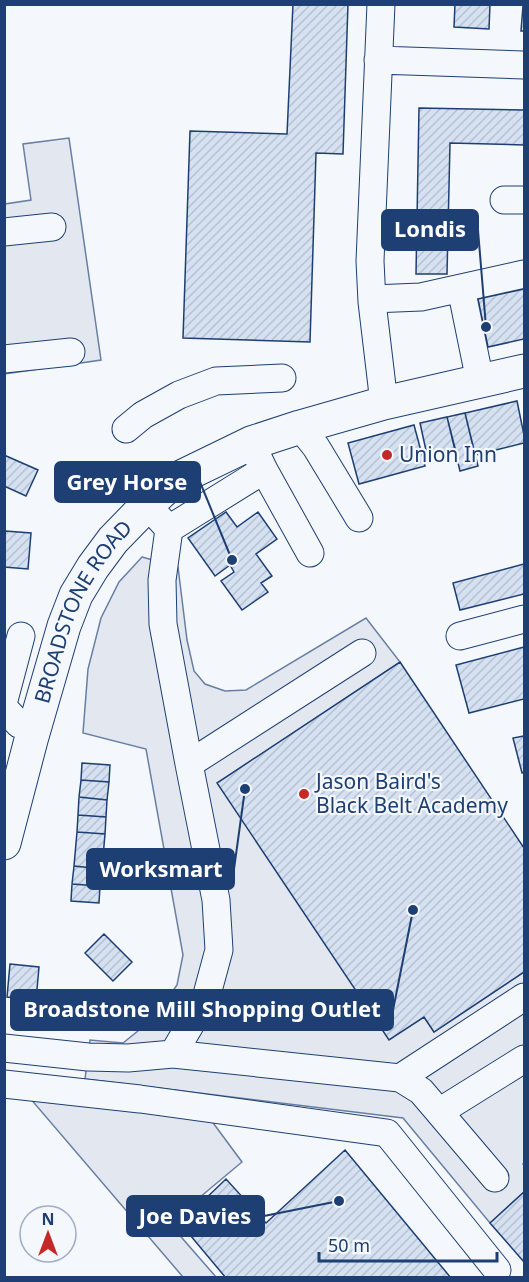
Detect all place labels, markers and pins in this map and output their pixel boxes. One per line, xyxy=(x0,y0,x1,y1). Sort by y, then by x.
callout: Londis xyxy=(382,210,478,250)
place label: Union Inn xyxy=(399,440,497,468)
marker: Union Inn xyxy=(380,448,394,462)
callout: Grey Horse xyxy=(55,462,200,502)
place label: Jason Baird's Black Belt Academy xyxy=(314,767,508,819)
marker: Jason Baird's Black Belt Academy xyxy=(297,787,311,801)
callout: Worksmart xyxy=(87,849,234,889)
callout: Broadstone Mill Shopping Outlet xyxy=(11,990,393,1030)
callout: Joe Davies xyxy=(127,1196,264,1236)

